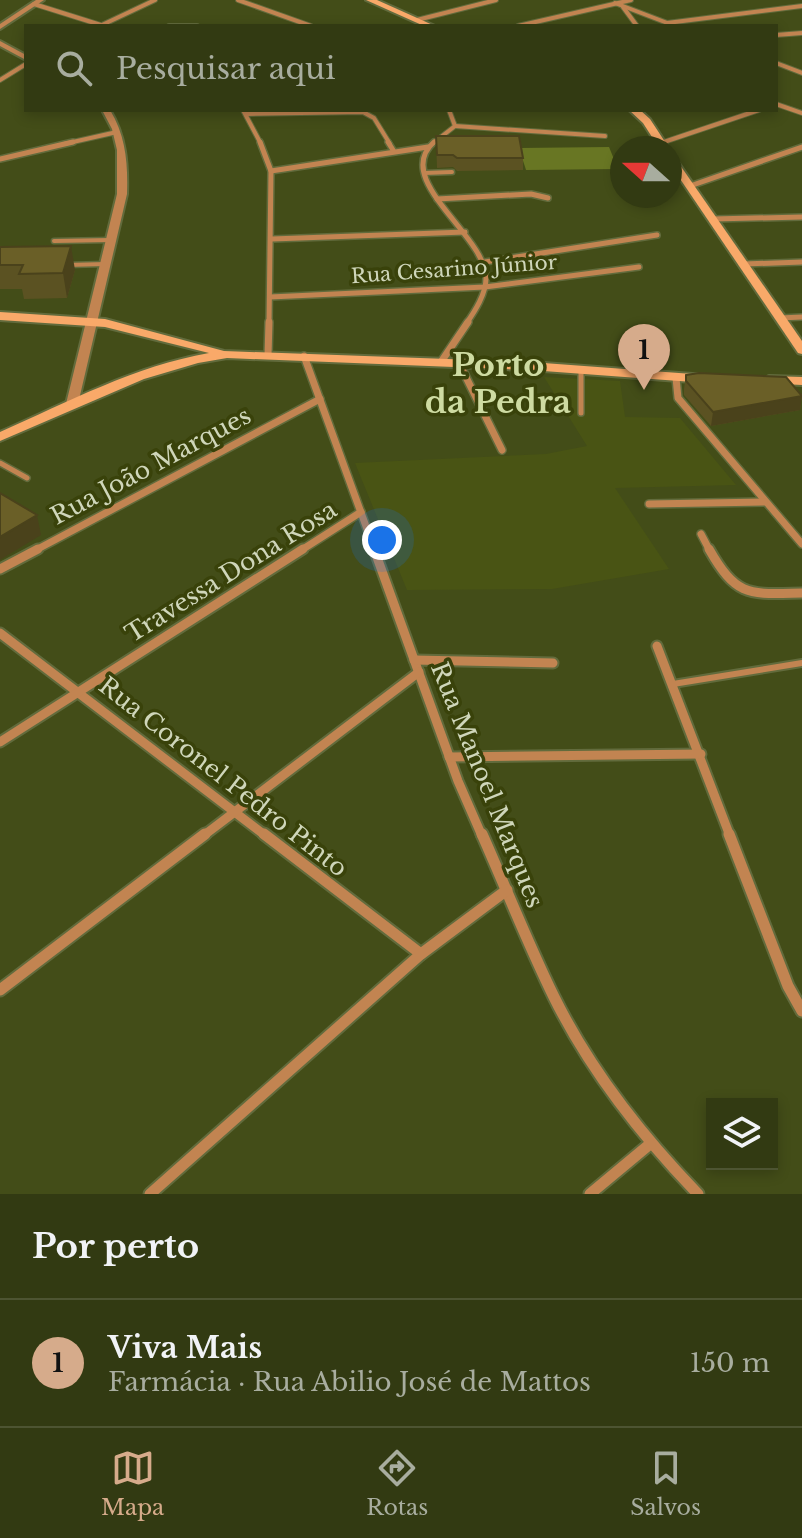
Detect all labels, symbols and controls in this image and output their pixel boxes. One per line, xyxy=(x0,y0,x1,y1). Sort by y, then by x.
search box xyxy=(24,24,778,112)
icon: search xyxy=(52,46,96,90)
text: Pesquisar aqui xyxy=(116,50,335,87)
north arrow xyxy=(610,136,682,208)
street label: Rua Cesarino Júnior xyxy=(350,250,558,288)
pin: 1 xyxy=(618,324,670,390)
district label: Porto da Pedra xyxy=(425,345,571,422)
street label: Rua João Marques xyxy=(46,401,256,531)
street label: Travessa Dona Rosa xyxy=(120,494,342,648)
your location xyxy=(362,520,402,560)
street label: Rua Manoel Marques xyxy=(425,658,550,912)
street label: Rua Coronel Pedro Pinto xyxy=(93,671,353,883)
map controls xyxy=(706,1098,778,1170)
button: layers xyxy=(706,1098,778,1170)
text: Por perto xyxy=(32,1225,199,1267)
text: Viva Mais xyxy=(108,1329,262,1366)
text: 1 xyxy=(52,1347,64,1379)
text: 150 m xyxy=(690,1347,770,1379)
text: Farmácia · Rua Abilio José de Mattos xyxy=(108,1366,591,1398)
tab: Mapa xyxy=(101,1446,164,1521)
tab: Rotas xyxy=(366,1446,428,1521)
tab: Salvos xyxy=(630,1446,701,1521)

